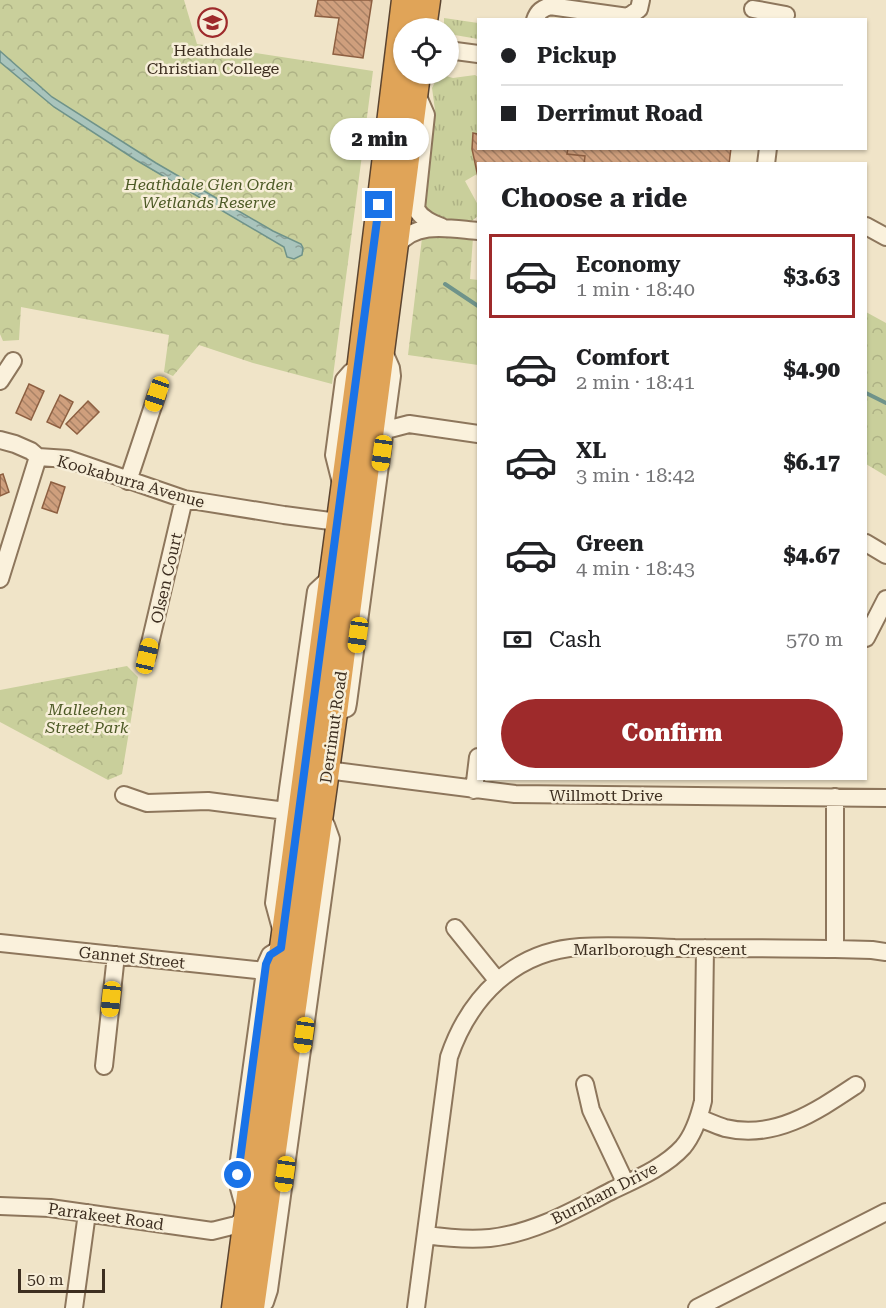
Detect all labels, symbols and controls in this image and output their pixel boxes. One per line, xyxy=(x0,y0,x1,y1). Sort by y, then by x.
school or university icon: Heathdale Christian College xyxy=(197,6,229,38)
map controls xyxy=(393,18,459,84)
button: locate xyxy=(393,18,459,84)
place label: Heathdale Christian College xyxy=(147,41,280,78)
text: Pickup xyxy=(537,43,617,68)
text: Derrimut Road xyxy=(537,101,703,126)
callout: 2 min xyxy=(330,118,428,160)
text: 2 min xyxy=(351,127,408,151)
park label: Heathdale Glen Orden Wetlands Reserve xyxy=(124,175,294,212)
text: Choose a ride xyxy=(501,182,687,214)
route end xyxy=(365,191,392,218)
icon: car xyxy=(504,249,558,303)
text: Economy xyxy=(576,252,680,277)
text: $3.63 xyxy=(783,264,840,289)
text: 1 min · 18:40 xyxy=(576,277,695,301)
icon: car xyxy=(504,342,558,396)
text: Comfort xyxy=(576,345,669,370)
text: $4.90 xyxy=(783,357,840,382)
text: 2 min · 18:41 xyxy=(576,370,695,394)
car xyxy=(143,374,171,414)
car xyxy=(371,434,393,472)
icon: car xyxy=(504,435,558,489)
text: XL xyxy=(576,438,606,463)
text: $6.17 xyxy=(783,450,840,475)
street label: Kookaburra Avenue xyxy=(55,451,207,512)
text: 3 min · 18:42 xyxy=(576,463,695,487)
icon: car xyxy=(504,528,558,582)
street label: Olsen Court xyxy=(147,531,186,625)
text: Green xyxy=(576,531,644,556)
text: $4.67 xyxy=(783,543,840,568)
text: 4 min · 18:43 xyxy=(576,556,695,580)
car xyxy=(347,616,369,654)
icon: cash xyxy=(501,623,534,656)
text: Cash xyxy=(549,627,601,652)
text: 570 m xyxy=(786,627,843,651)
car xyxy=(134,636,160,676)
street label: Derrimut Road xyxy=(316,670,351,784)
button: Confirm xyxy=(501,699,843,768)
park label: Malleehen Street Park xyxy=(45,700,129,737)
street label: Willmott Drive xyxy=(549,786,663,805)
street label: Marlborough Crescent xyxy=(573,940,747,959)
street label: Gannet Street xyxy=(78,942,186,973)
car xyxy=(100,980,122,1018)
car xyxy=(293,1016,315,1054)
car xyxy=(274,1155,296,1193)
street label: Burnham Drive xyxy=(548,1158,661,1228)
route start xyxy=(224,1161,251,1188)
street label: Parrakeet Road xyxy=(47,1199,165,1234)
scale bar xyxy=(18,1266,105,1294)
text: 50 m xyxy=(27,1270,64,1289)

